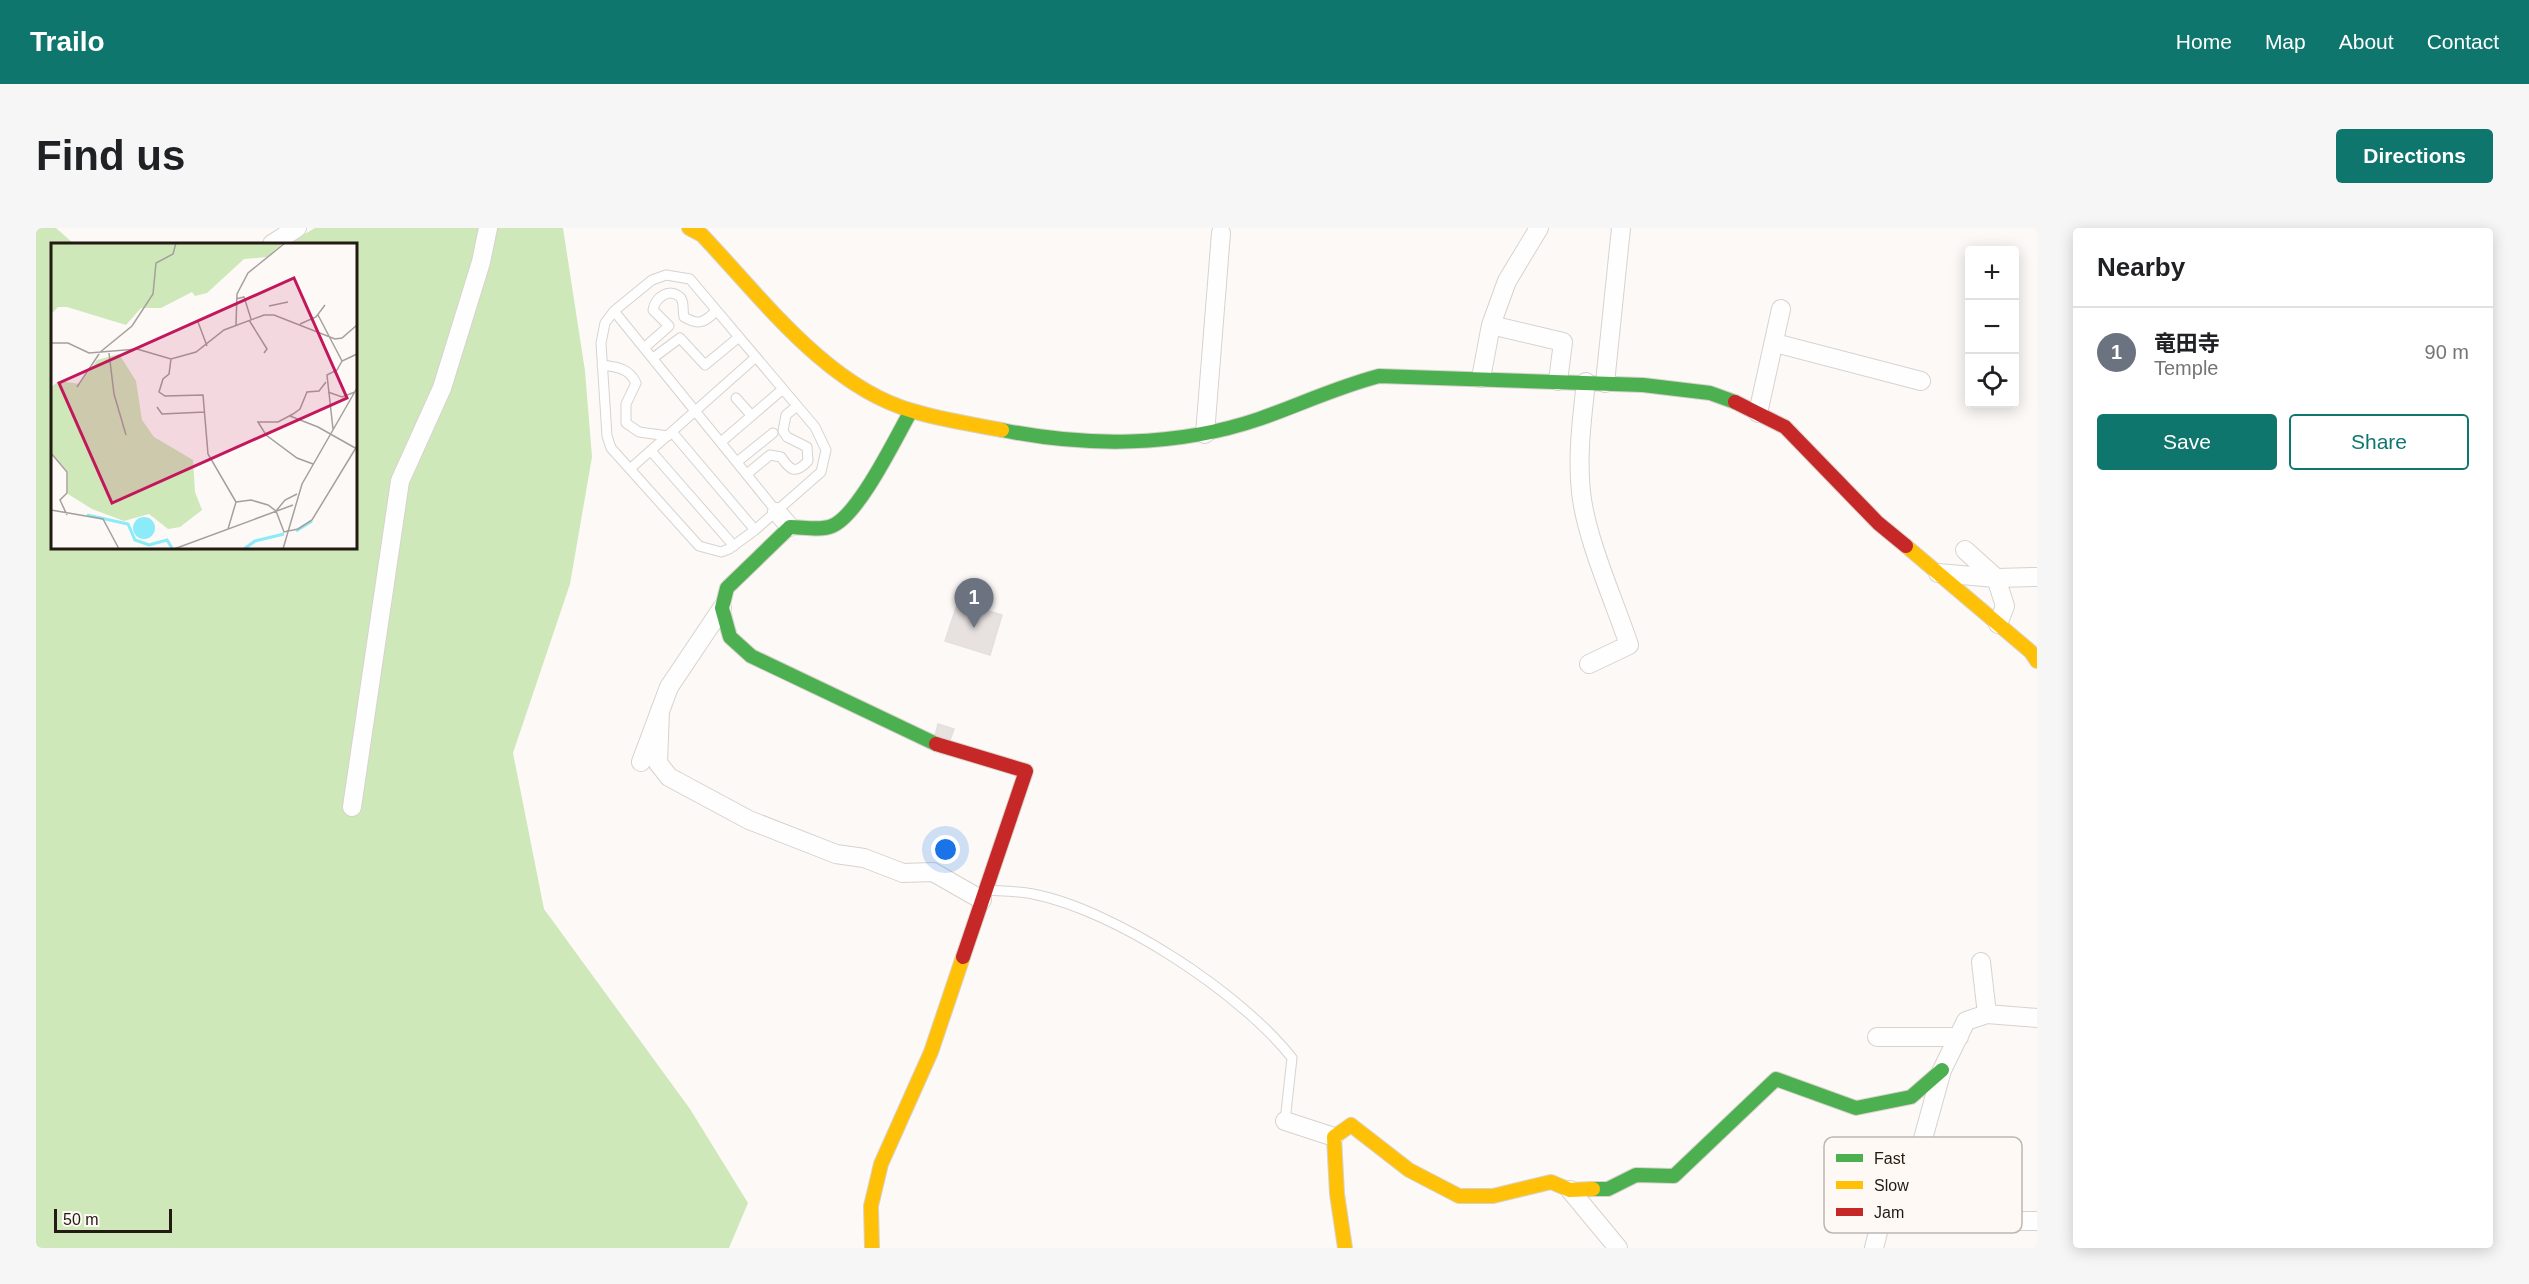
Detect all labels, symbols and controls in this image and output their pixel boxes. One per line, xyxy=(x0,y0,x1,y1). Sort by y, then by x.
text: Trailo xyxy=(30,26,105,57)
text: Home xyxy=(2176,30,2232,53)
text: Map xyxy=(2265,30,2306,53)
text: About xyxy=(2339,30,2394,53)
text: Contact xyxy=(2427,30,2499,53)
button: Directions xyxy=(2336,129,2493,183)
text: Find us xyxy=(36,132,185,179)
inset map xyxy=(51,243,357,549)
map controls xyxy=(1965,246,2019,408)
button: + xyxy=(1965,246,2019,300)
text: Nearby xyxy=(2097,252,2185,282)
button: − xyxy=(1965,300,2019,354)
text: 竜田寺 xyxy=(2154,331,2220,356)
text: 1 xyxy=(2111,341,2122,363)
text: 90 m xyxy=(2425,341,2469,363)
button: locate xyxy=(1965,354,2019,408)
text: Temple xyxy=(2154,357,2218,379)
button: Save xyxy=(2097,414,2277,470)
button: Share xyxy=(2289,414,2469,470)
pin: 1 xyxy=(954,578,994,628)
your location xyxy=(931,835,960,864)
legend xyxy=(1824,1137,2022,1233)
text: Fast xyxy=(1874,1150,1906,1167)
text: Slow xyxy=(1874,1177,1909,1194)
text: Jam xyxy=(1874,1204,1904,1221)
scale bar xyxy=(54,1206,172,1234)
text: 50 m xyxy=(63,1211,99,1228)

